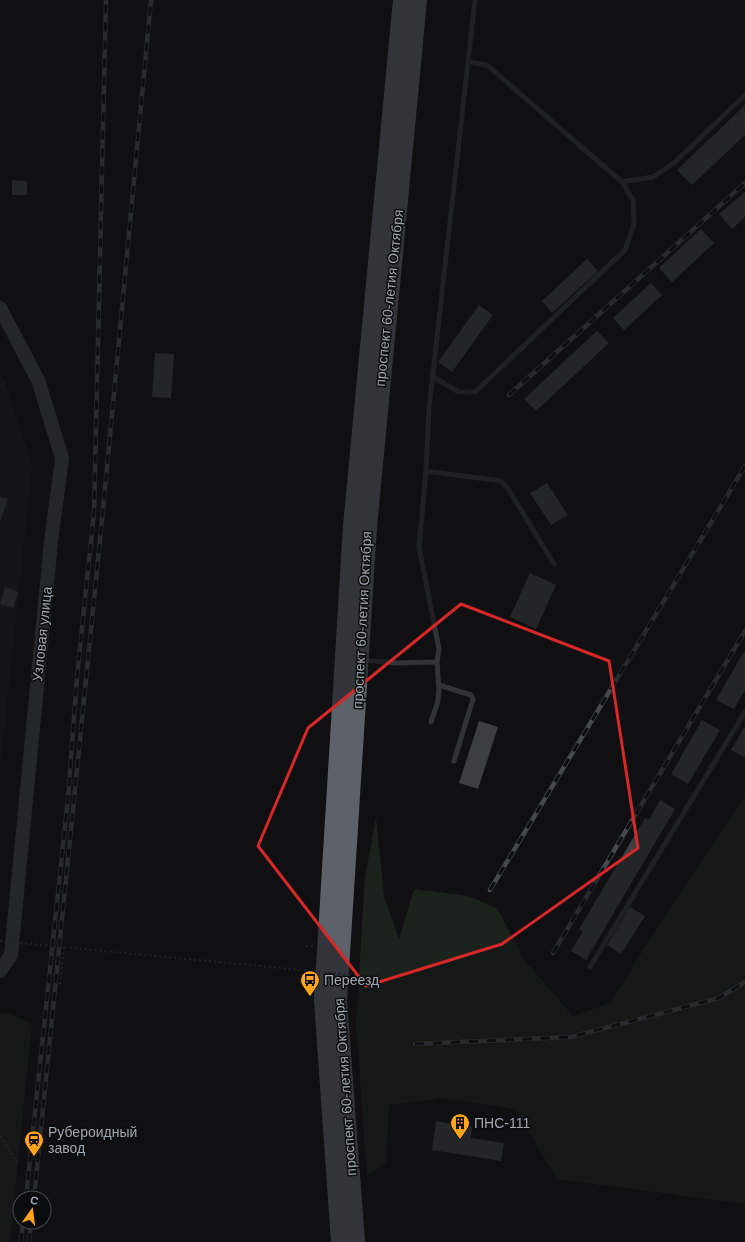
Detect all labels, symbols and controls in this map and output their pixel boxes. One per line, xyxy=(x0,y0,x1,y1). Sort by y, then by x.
street label: проспект 60-летия Октября xyxy=(372,209,406,387)
street label: проспект 60-летия Октября xyxy=(349,531,375,709)
street label: Узловая улица xyxy=(29,585,55,682)
bus stop icon: Переезд xyxy=(299,969,321,997)
place label: Переезд xyxy=(324,972,379,988)
street label: проспект 60-летия Октября xyxy=(331,998,359,1176)
building icon: ПНС-111 xyxy=(449,1112,471,1140)
place label: ПНС-111 xyxy=(474,1115,530,1131)
place label: Рубероидный завод xyxy=(48,1124,137,1156)
station icon: Рубероидный завод xyxy=(23,1129,45,1157)
north arrow xyxy=(12,1190,52,1230)
text: С xyxy=(29,1194,40,1207)

